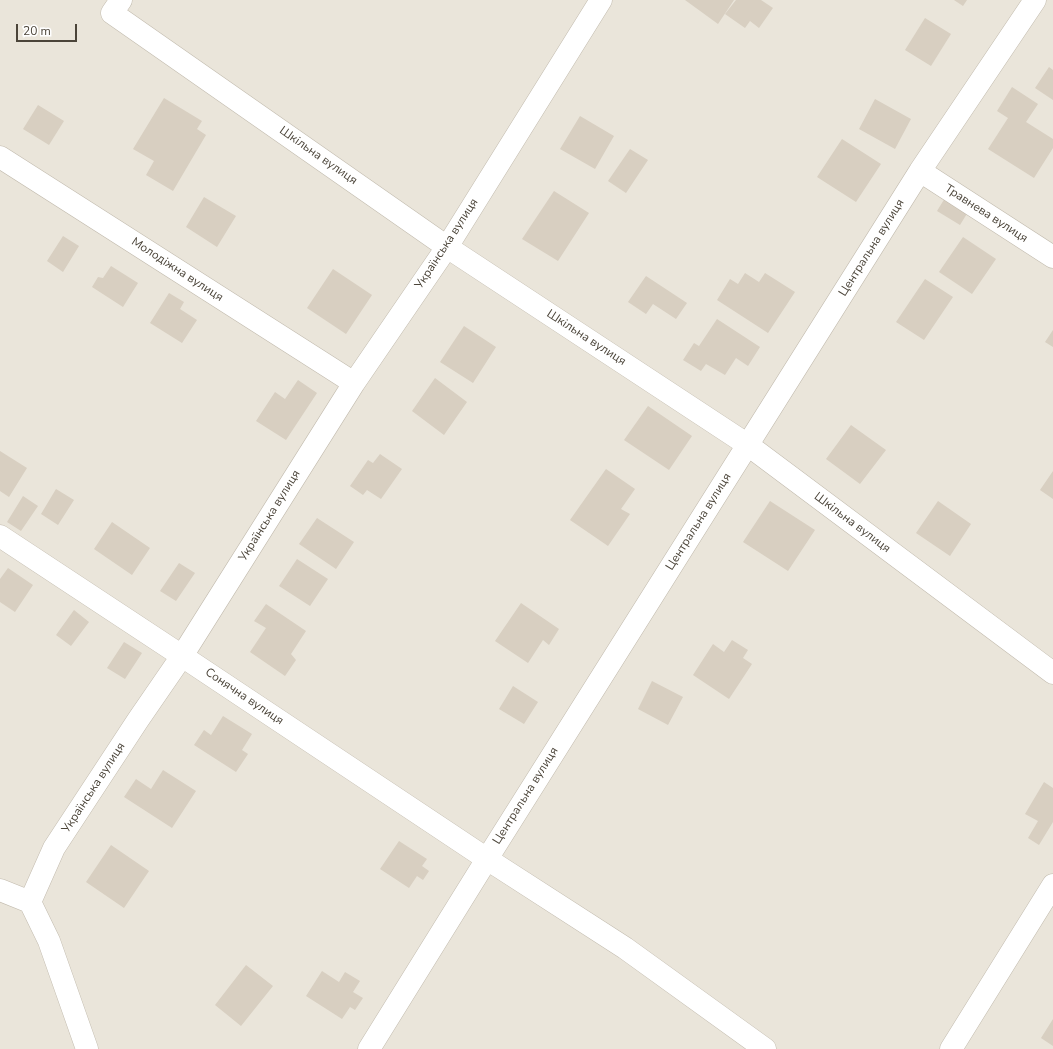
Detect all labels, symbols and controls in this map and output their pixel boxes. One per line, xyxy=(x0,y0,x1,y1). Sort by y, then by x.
scale bar xyxy=(18,16,79,42)
text: 20 m xyxy=(23,23,51,39)
street label: Шкільна вулиця xyxy=(276,124,360,188)
street label: Травнева вулиця xyxy=(942,182,1030,246)
street label: Українська вулиця xyxy=(412,196,482,292)
street label: Центральна вулиця xyxy=(836,197,908,299)
street label: Молодіжна вулиця xyxy=(128,235,226,305)
street label: Шкільна вулиця xyxy=(544,307,628,369)
street label: Українська вулиця xyxy=(236,468,304,564)
street label: Центральна вулиця xyxy=(663,471,735,573)
street label: Шкільна вулиця xyxy=(811,490,893,556)
street label: Сонячна вулиця xyxy=(202,665,286,729)
street label: Українська вулиця xyxy=(59,740,129,836)
street label: Центральна вулиця xyxy=(490,745,562,847)

